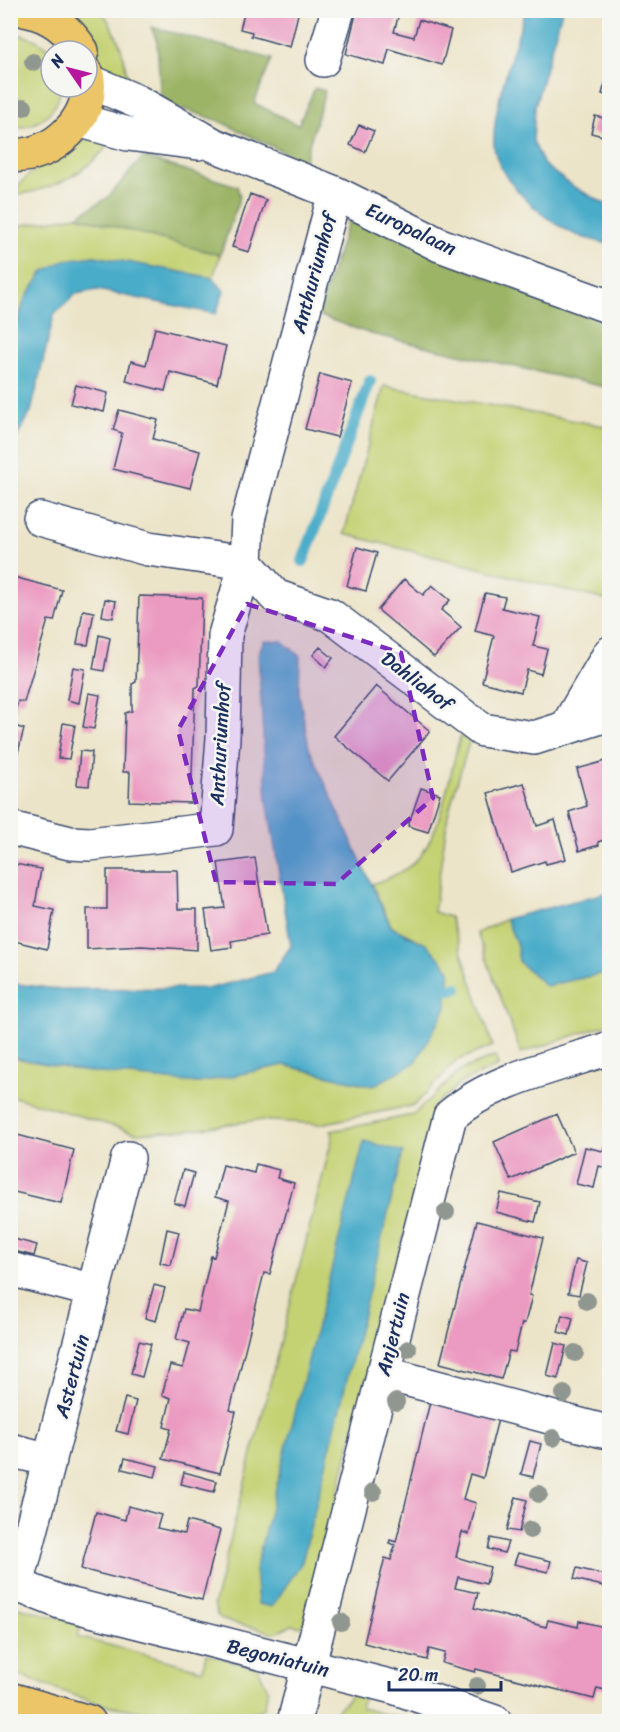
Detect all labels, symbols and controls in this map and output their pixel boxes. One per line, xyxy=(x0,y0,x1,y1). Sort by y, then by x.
north arrow xyxy=(39,39,99,99)
text: N xyxy=(41,47,73,74)
street label: Europalaan xyxy=(359,193,463,266)
street label: Anthuriumhof xyxy=(281,206,348,338)
street label: Dahliahof xyxy=(373,642,463,722)
street label: Anthuriumhof xyxy=(199,678,241,807)
street label: Anjertuin xyxy=(366,1288,420,1380)
street label: Astertuin xyxy=(44,1330,100,1423)
street label: Begoniatuin xyxy=(223,1628,333,1688)
scale bar xyxy=(389,1654,502,1692)
text: 20 m xyxy=(398,1659,438,1691)

